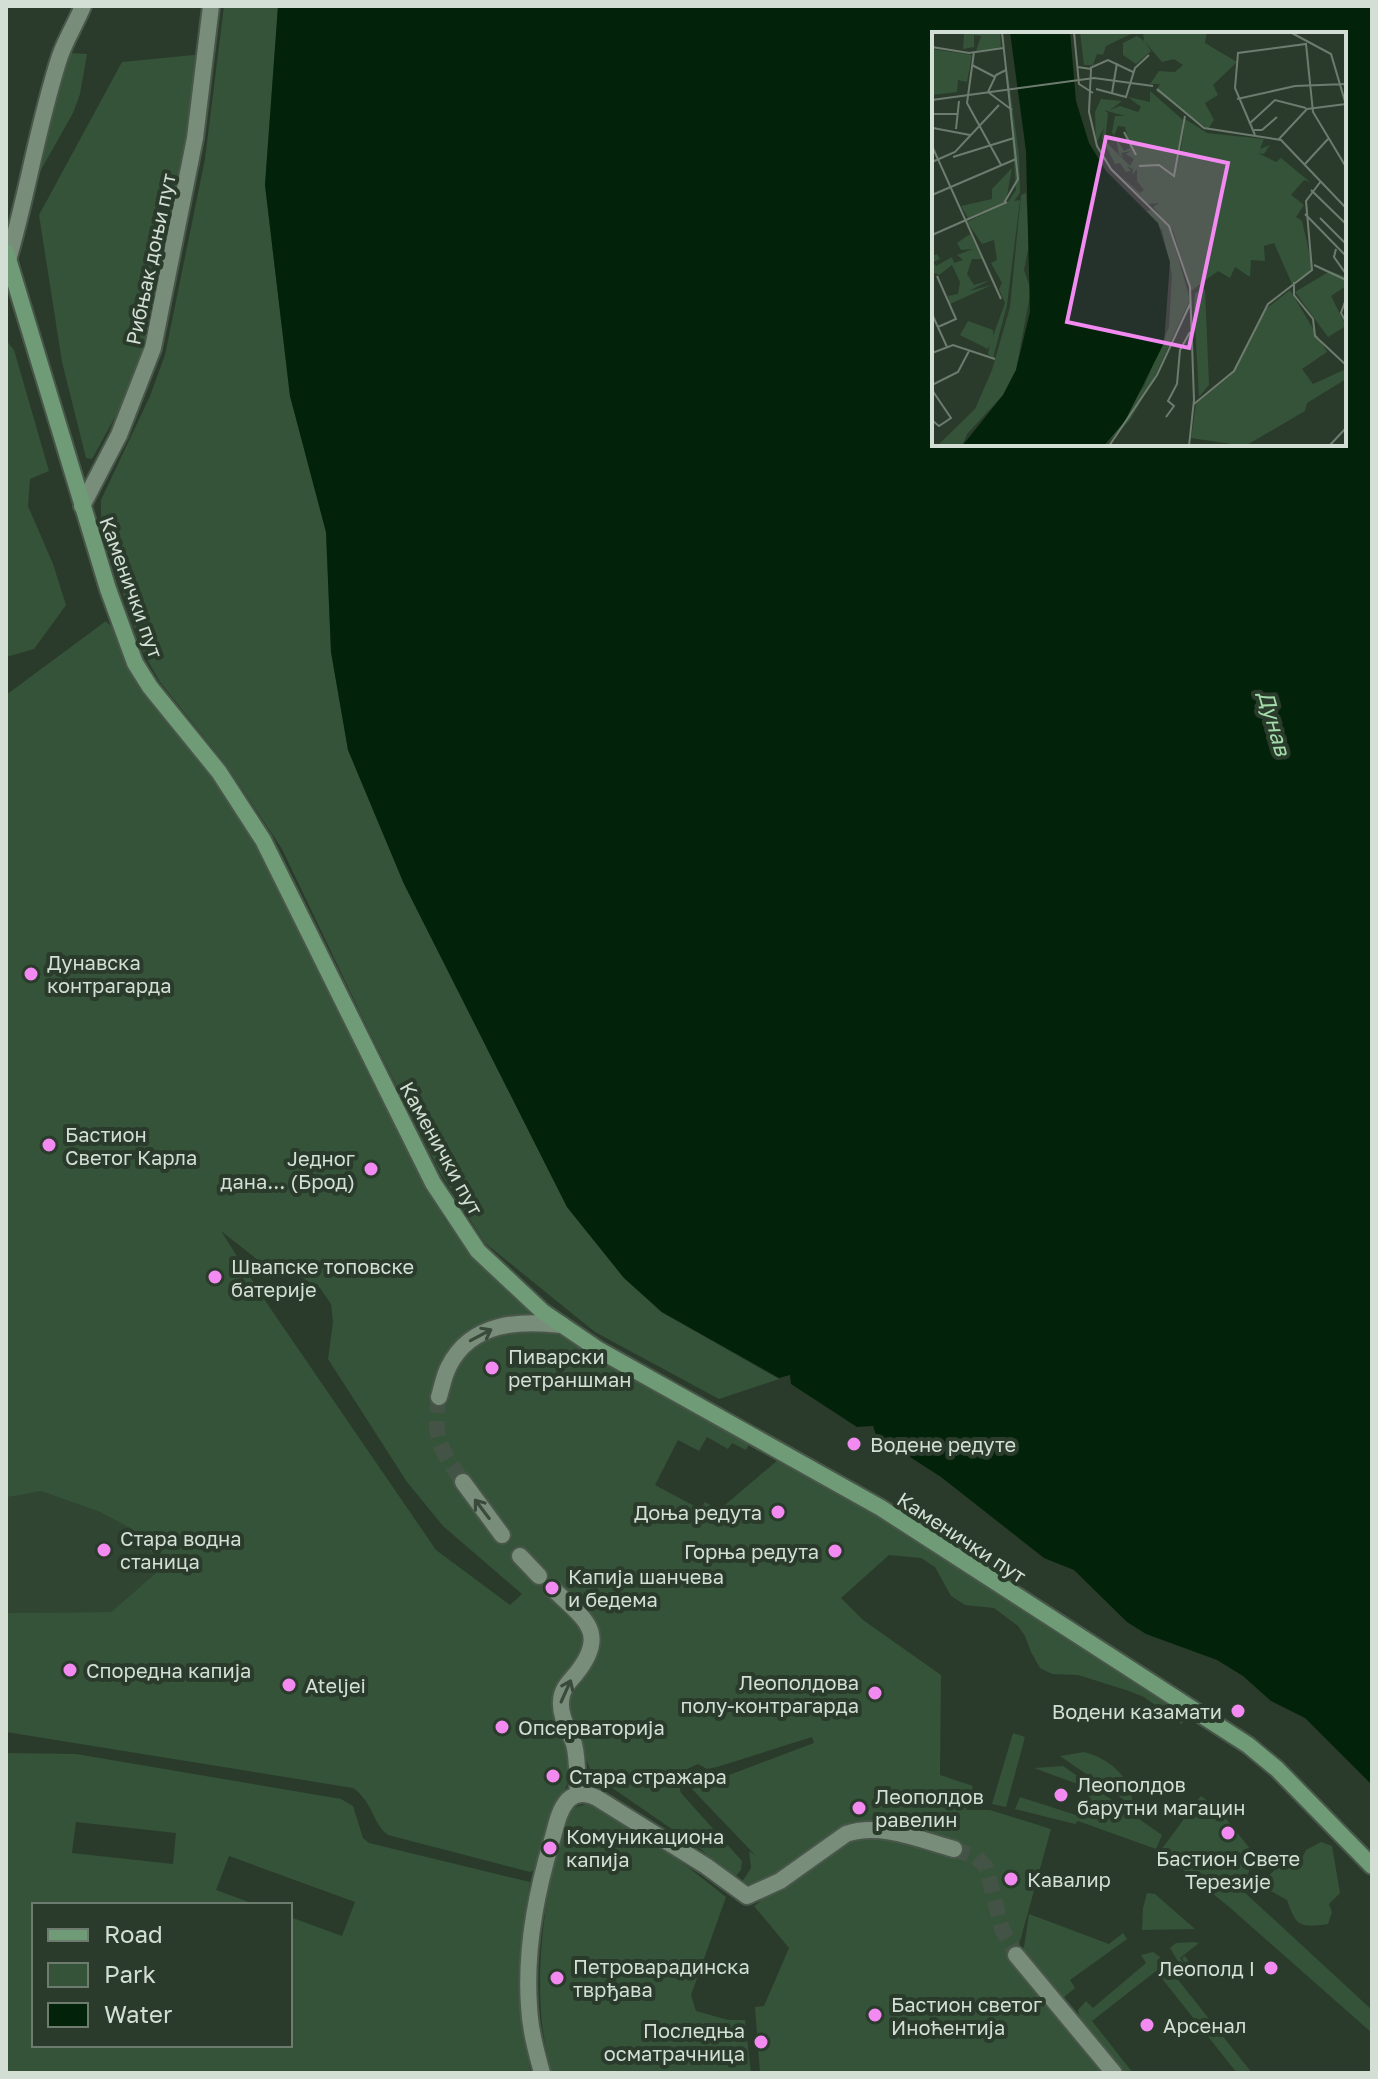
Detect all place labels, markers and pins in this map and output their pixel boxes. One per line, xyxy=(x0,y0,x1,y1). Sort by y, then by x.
place label: Дунавска контрагарда xyxy=(47,950,172,997)
marker: Дунавска контрагарда xyxy=(22,965,40,983)
place label: Бастион Светог Карла xyxy=(65,1122,197,1169)
marker: Бастион Светог Карла xyxy=(40,1136,58,1154)
place label: Једног дана... (Брод) xyxy=(220,1146,355,1193)
marker: Једног дана... (Брод) xyxy=(362,1160,380,1178)
place label: Швапске топовске батерије xyxy=(231,1254,414,1301)
marker: Швапске топовске батерије xyxy=(206,1268,224,1286)
place label: Пиварски ретраншман xyxy=(508,1344,631,1391)
marker: Пиварски ретраншман xyxy=(483,1359,501,1377)
place label: Водене редуте xyxy=(870,1432,1016,1456)
marker: Водене редуте xyxy=(845,1435,863,1453)
place label: Доња редута xyxy=(634,1500,762,1524)
marker: Доња редута xyxy=(769,1503,787,1521)
place label: Стара водна станица xyxy=(120,1526,242,1573)
place label: Горња редута xyxy=(684,1539,819,1563)
marker: Стара водна станица xyxy=(95,1541,113,1559)
marker: Горња редута xyxy=(826,1542,844,1560)
place label: Капија шанчева и бедема xyxy=(568,1564,724,1611)
marker: Капија шанчева и бедема xyxy=(543,1579,561,1597)
place label: Споредна капија xyxy=(86,1658,251,1682)
marker: Споредна капија xyxy=(61,1661,79,1679)
place label: Леополдова полу-контрагарда xyxy=(681,1670,859,1717)
place label: Ateljei xyxy=(305,1673,366,1697)
marker: Ateljei xyxy=(280,1676,298,1694)
marker: Леополдова полу-контрагарда xyxy=(866,1684,884,1702)
place label: Водени казамати xyxy=(1052,1699,1222,1723)
marker: Водени казамати xyxy=(1229,1702,1247,1720)
place label: Опсерваторија xyxy=(518,1715,665,1739)
marker: Опсерваторија xyxy=(493,1718,511,1736)
place label: Стара стражара xyxy=(569,1764,727,1788)
marker: Стара стражара xyxy=(544,1767,562,1785)
place label: Леополдов барутни магацин xyxy=(1077,1772,1246,1819)
place label: Леополдов равелин xyxy=(875,1784,984,1831)
marker: Леополдов барутни магацин xyxy=(1052,1786,1070,1804)
marker: Леополдов равелин xyxy=(850,1799,868,1817)
place label: Комуникациона капија xyxy=(566,1824,724,1871)
marker: Бастион Свете Терезије xyxy=(1219,1824,1237,1842)
marker: Комуникациона капија xyxy=(541,1839,559,1857)
place label: Бастион Свете Терезије xyxy=(1156,1846,1300,1893)
place label: Кавалир xyxy=(1027,1867,1111,1891)
marker: Кавалир xyxy=(1002,1870,1020,1888)
place label: Петроварадинска тврђава xyxy=(573,1954,750,2001)
place label: Леополд I xyxy=(1158,1956,1255,1980)
marker: Леополд I xyxy=(1262,1959,1280,1977)
marker: Петроварадинска тврђава xyxy=(548,1969,566,1987)
place label: Бастион светог Иноћентија xyxy=(891,1992,1042,2039)
marker: Бастион светог Иноћентија xyxy=(866,2006,884,2024)
place label: Арсенал xyxy=(1163,2013,1246,2037)
marker: Арсенал xyxy=(1138,2016,1156,2034)
place label: Последња осматрачница xyxy=(604,2018,745,2065)
marker: Последња осматрачница xyxy=(752,2033,770,2051)

